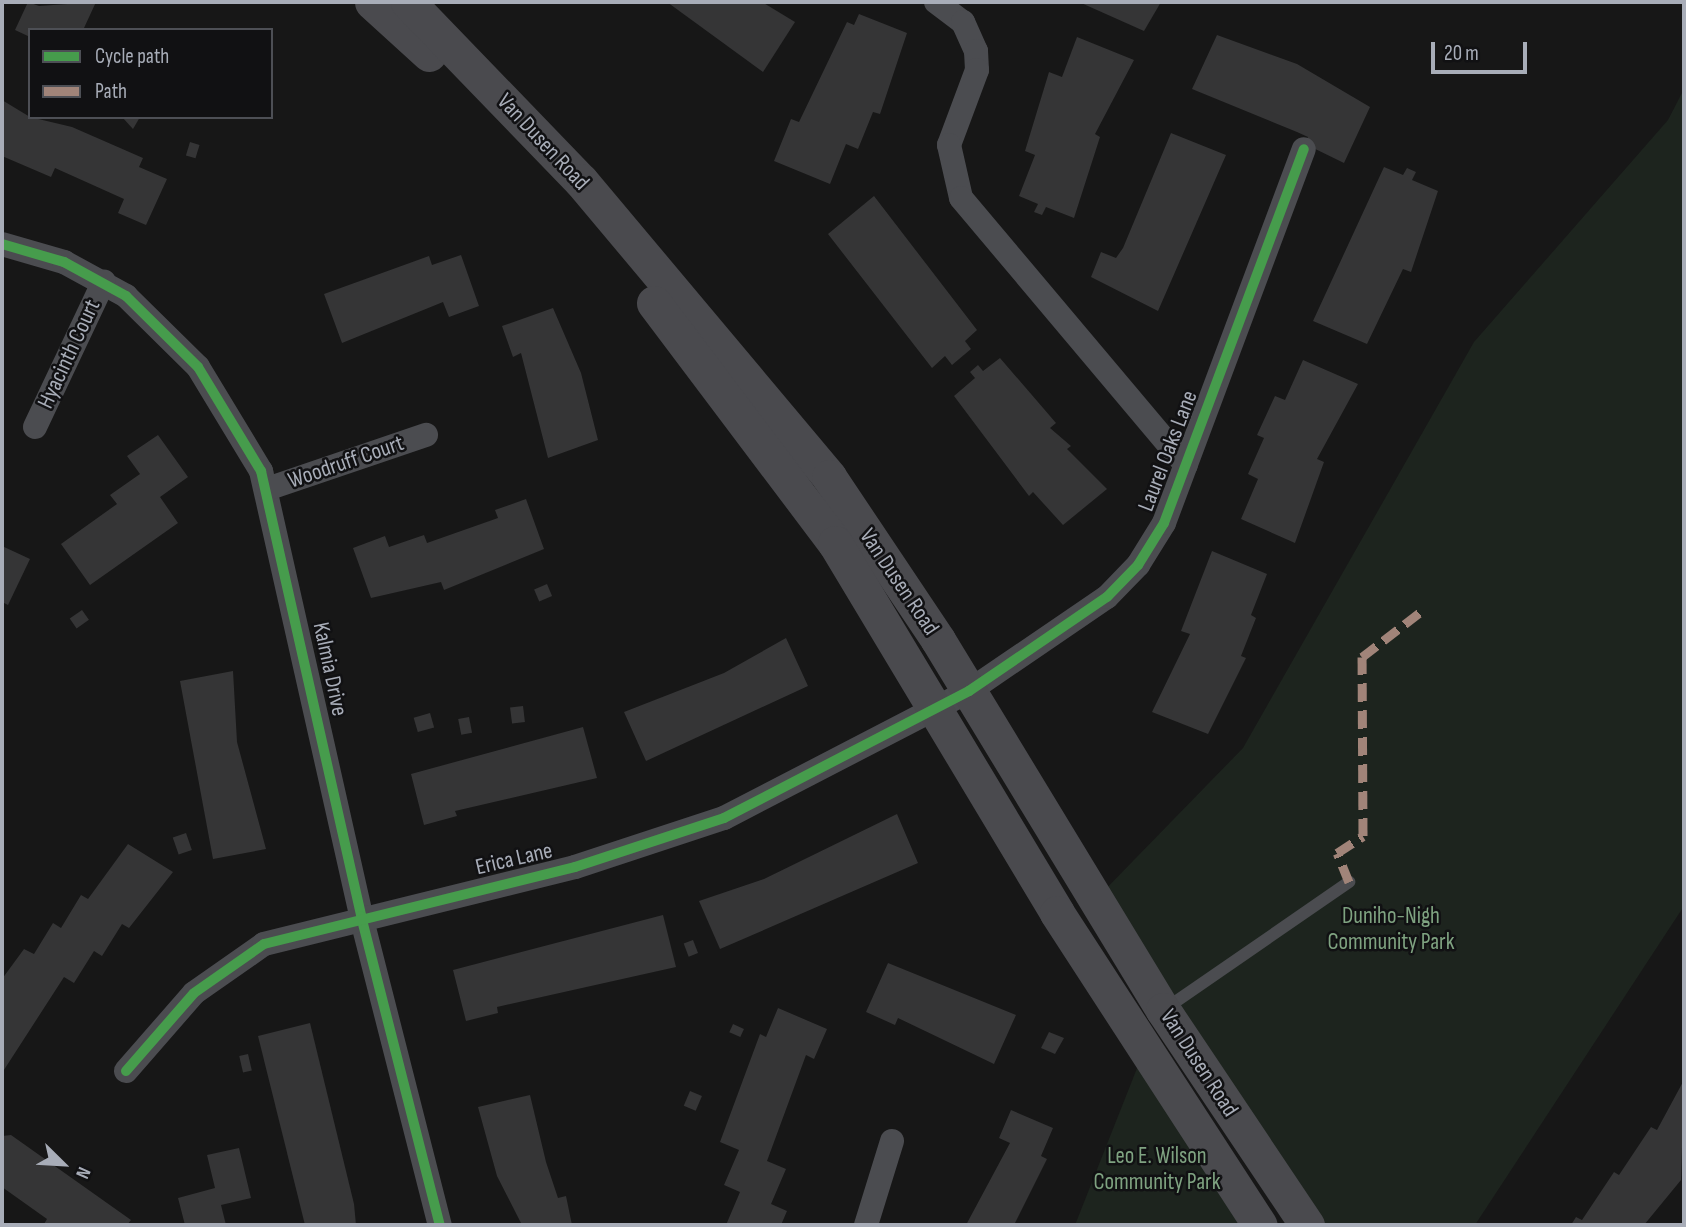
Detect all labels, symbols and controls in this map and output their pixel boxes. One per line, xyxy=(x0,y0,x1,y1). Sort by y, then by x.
legend xyxy=(28,28,273,119)
scale bar xyxy=(1434,28,1530,72)
text: 20 m xyxy=(1444,41,1479,66)
text: Cycle path xyxy=(95,44,169,69)
text: Path xyxy=(95,79,127,104)
street label: Van Dusen Road xyxy=(491,88,595,196)
street label: Hyacinth Court xyxy=(32,295,106,413)
street label: Laurel Oaks Lane xyxy=(1132,387,1204,515)
street label: Woodruff Court xyxy=(285,429,407,495)
street label: Van Dusen Road xyxy=(853,524,945,640)
street label: Kalmia Drive xyxy=(307,620,353,718)
street label: Erica Lane xyxy=(473,837,555,881)
park label: Duniho-Nigh Community Park xyxy=(1327,902,1455,956)
street label: Van Dusen Road xyxy=(1154,1004,1244,1122)
north arrow xyxy=(28,1129,98,1199)
park label: Leo E. Wilson Community Park xyxy=(1093,1142,1221,1196)
text: N xyxy=(70,1163,95,1182)

